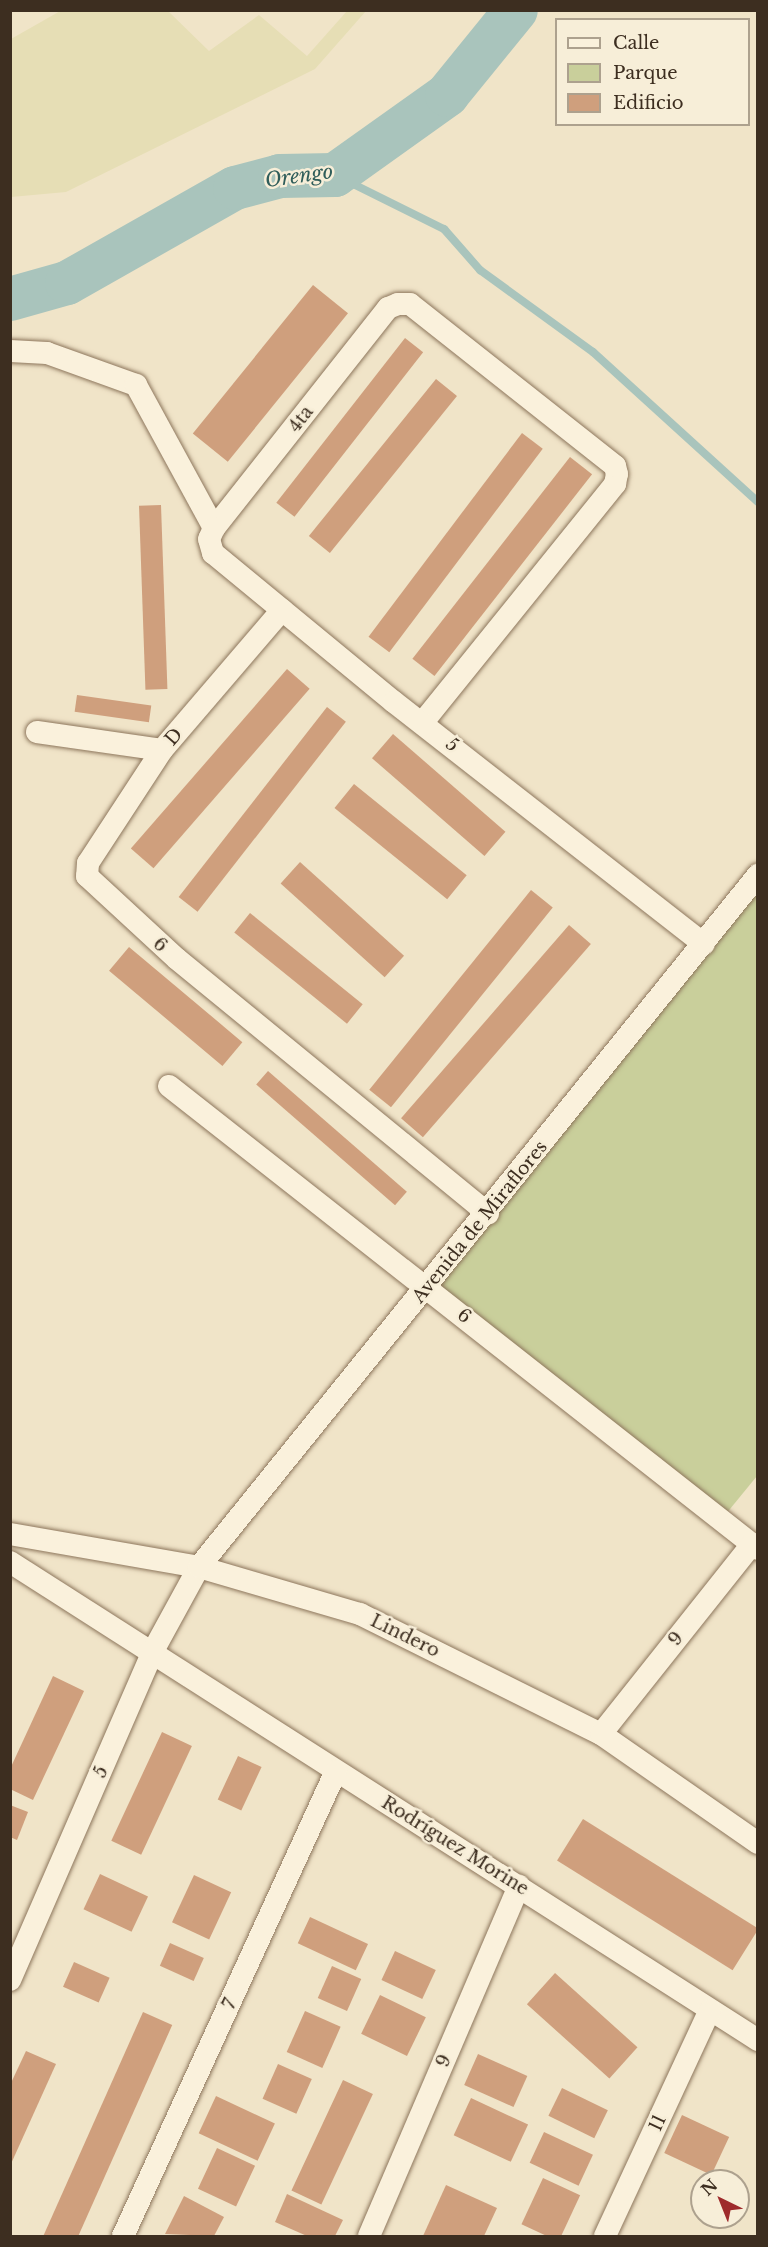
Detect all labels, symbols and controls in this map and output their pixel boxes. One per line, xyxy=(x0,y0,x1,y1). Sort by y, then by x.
legend xyxy=(555,18,750,126)
text: Calle xyxy=(613,32,659,54)
text: Parque xyxy=(613,62,678,84)
text: Edificio xyxy=(613,92,684,114)
water label: Orengo xyxy=(263,159,335,193)
street label: 4ta xyxy=(284,402,318,436)
street label: D xyxy=(161,724,187,750)
street label: 5 xyxy=(441,733,463,757)
street label: 6 xyxy=(149,933,171,957)
street label: Avenida de Miraflores xyxy=(408,1137,552,1307)
street label: 6 xyxy=(453,1304,475,1328)
street label: Lindero xyxy=(367,1610,443,1662)
street label: 9 xyxy=(664,1628,688,1650)
street label: 5 xyxy=(89,1763,113,1781)
street label: Rodríguez Morine xyxy=(377,1792,533,1900)
street label: 7 xyxy=(218,1995,242,2013)
street label: 9 xyxy=(432,2051,456,2071)
street label: 11 xyxy=(645,2111,671,2135)
north arrow xyxy=(690,2169,750,2229)
text: N xyxy=(697,2175,721,2200)

